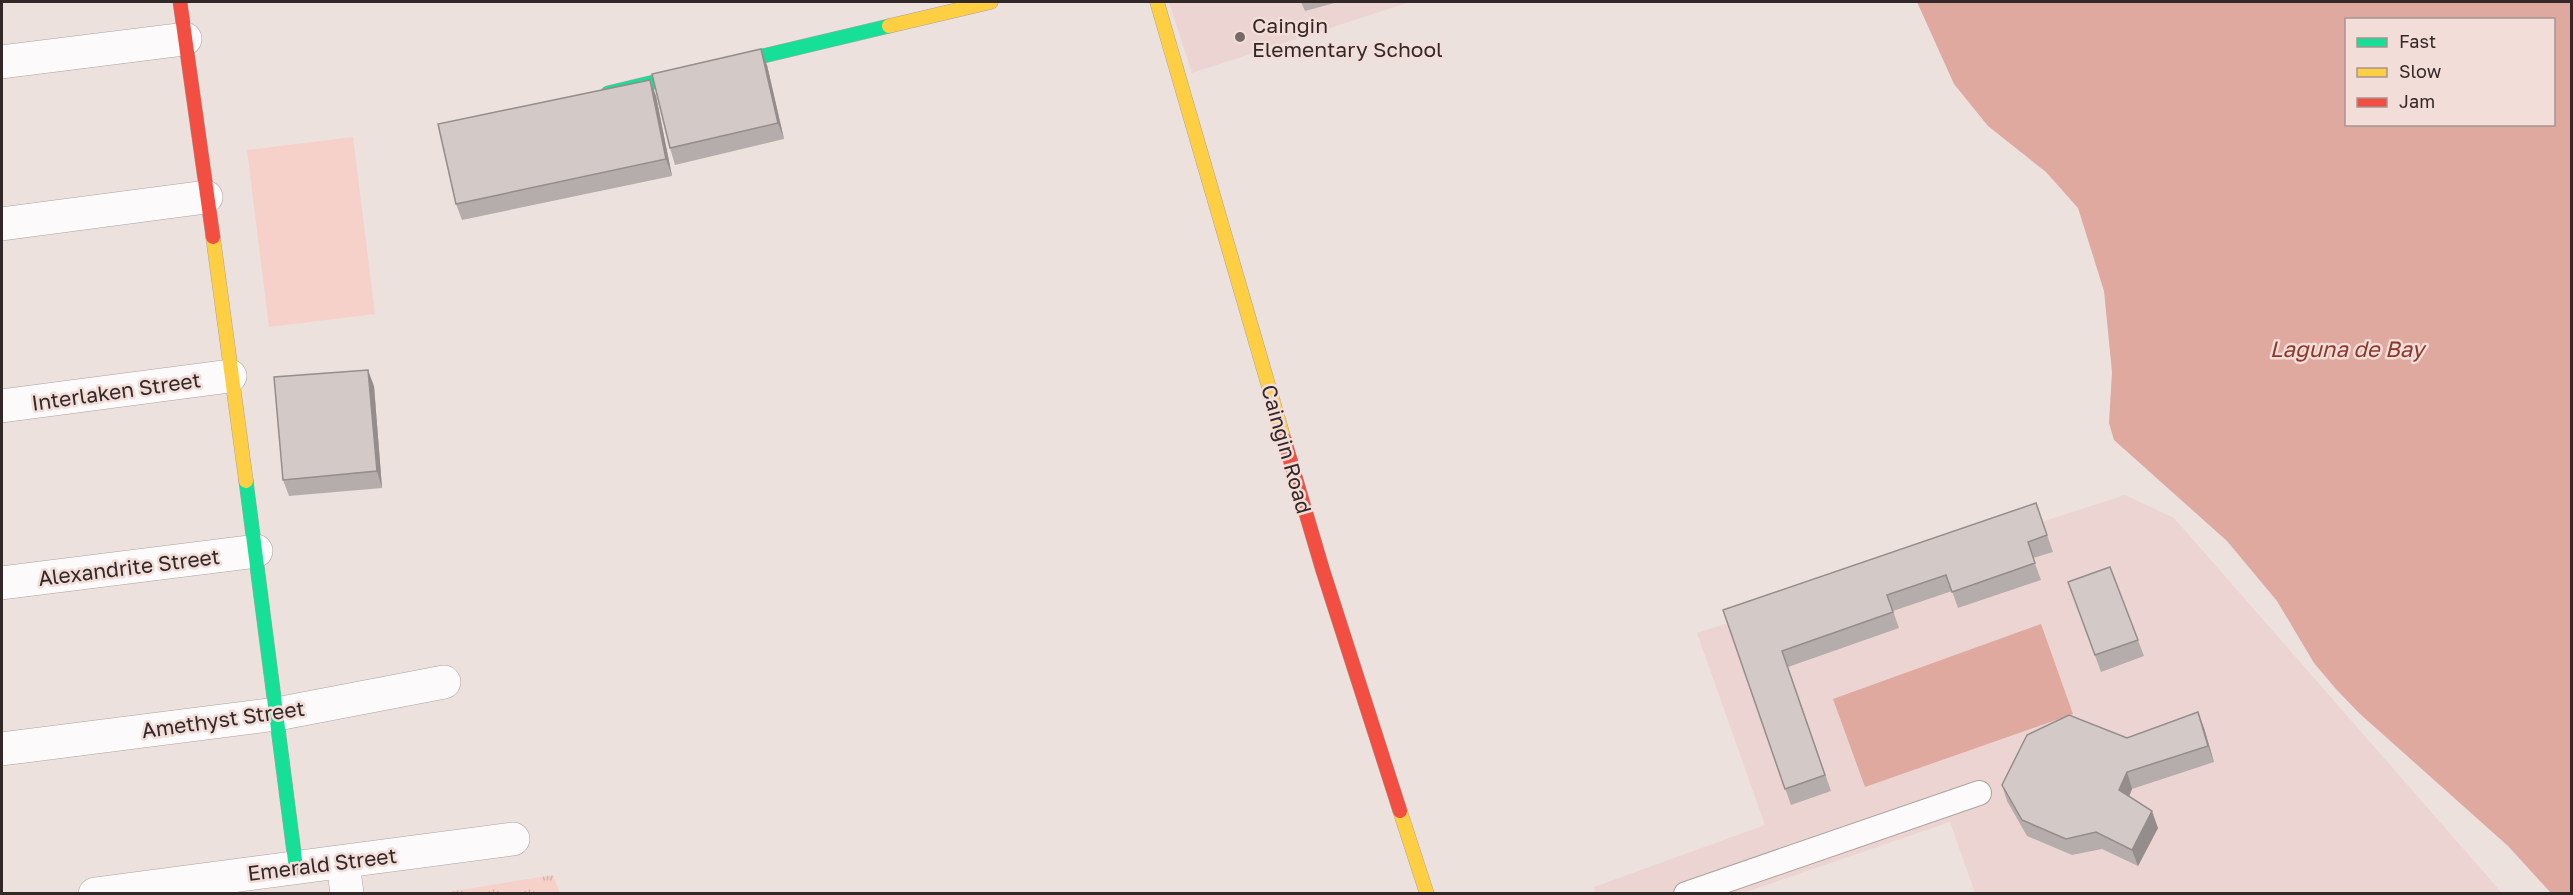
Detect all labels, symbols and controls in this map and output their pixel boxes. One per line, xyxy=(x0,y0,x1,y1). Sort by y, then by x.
place label: Caingin Elementary School xyxy=(1252,12,1443,62)
legend xyxy=(2345,18,2555,126)
marker: Caingin Elementary School xyxy=(1233,30,1247,44)
text: Fast xyxy=(2399,30,2436,52)
text: Slow xyxy=(2399,60,2442,82)
text: Jam xyxy=(2399,90,2435,112)
water label: Laguna de Bay xyxy=(2270,335,2427,362)
street label: Interlaken Street xyxy=(30,366,202,416)
street label: Caingin Road xyxy=(1256,382,1318,516)
street label: Alexandrite Street xyxy=(37,543,221,591)
street label: Amethyst Street xyxy=(140,695,306,743)
street label: Emerald Street xyxy=(246,842,398,886)

